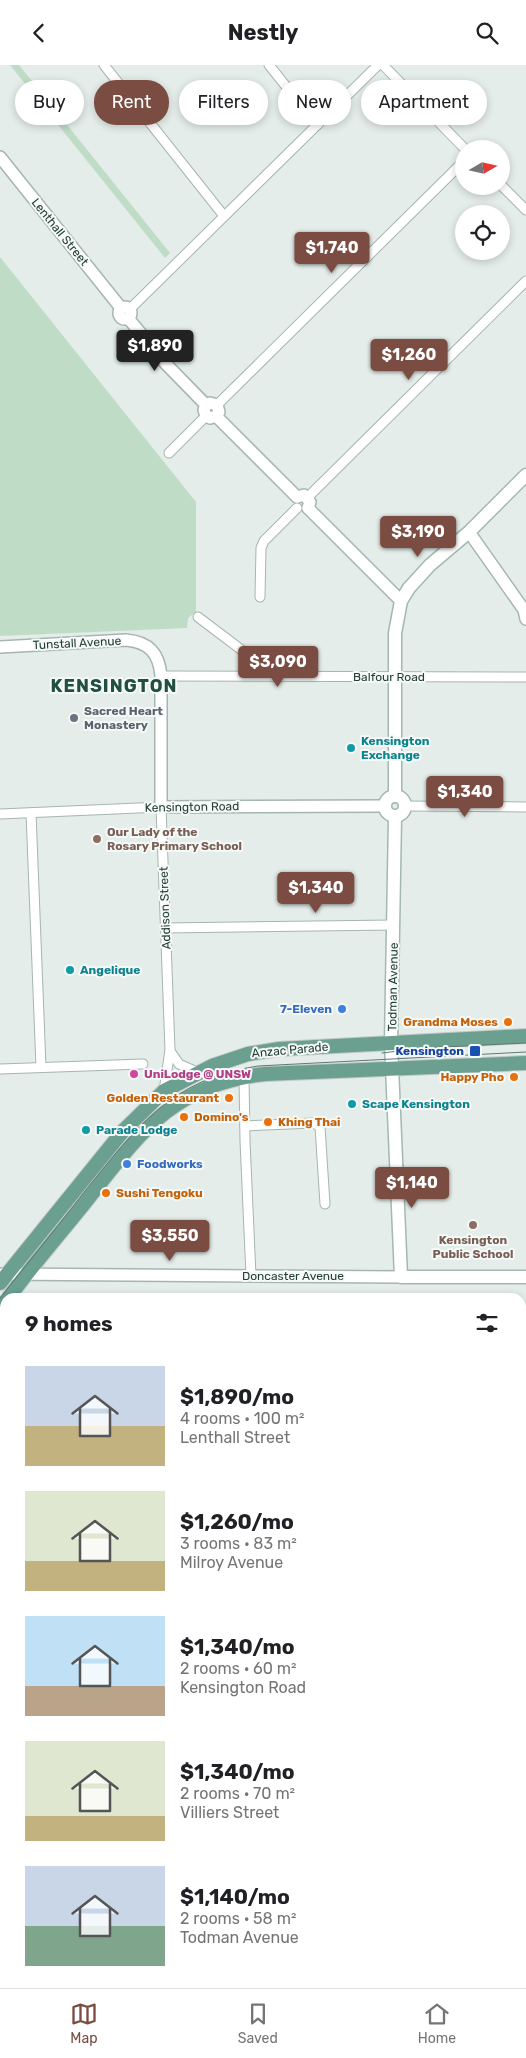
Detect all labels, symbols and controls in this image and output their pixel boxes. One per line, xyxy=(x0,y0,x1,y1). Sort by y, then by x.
icon: back xyxy=(25,19,53,47)
text: Nestly xyxy=(228,19,298,46)
icon: search xyxy=(473,19,501,47)
chip: Buy xyxy=(15,80,84,125)
chip: Rent xyxy=(94,80,169,125)
chip: Filters xyxy=(179,80,268,125)
chip: New xyxy=(278,80,351,125)
chip: Apartment xyxy=(361,80,487,125)
north arrow xyxy=(455,140,510,195)
map controls xyxy=(455,140,510,260)
street label: Lenthall Street xyxy=(29,195,92,269)
button: locate xyxy=(455,205,510,260)
pin: $1,740 xyxy=(291,231,373,274)
text: $1,740 xyxy=(305,238,359,257)
pin: $1,890 xyxy=(114,329,196,372)
text: $1,890 xyxy=(128,336,182,355)
pin: $1,260 xyxy=(368,339,450,381)
text: $1,260 xyxy=(382,345,436,364)
pin: $3,190 xyxy=(377,515,459,558)
text: $3,190 xyxy=(391,522,445,541)
street label: Tunstall Avenue xyxy=(32,634,122,652)
pin: $3,090 xyxy=(237,645,319,688)
text: $3,090 xyxy=(249,652,307,671)
street label: Balfour Road xyxy=(353,670,425,684)
district label: KENSINGTON xyxy=(51,675,177,697)
place label: Sacred Heart Monastery xyxy=(84,704,163,732)
marker: Sacred Heart Monastery xyxy=(68,712,80,724)
place label: Kensington Exchange xyxy=(361,734,430,762)
marker: Kensington Exchange xyxy=(345,742,357,754)
pin: $1,340 xyxy=(424,775,506,818)
text: $1,340 xyxy=(437,782,493,801)
street label: Kensington Road xyxy=(145,799,239,815)
place label: Our Lady of the Rosary Primary School xyxy=(107,825,242,853)
marker: Our Lady of the Rosary Primary School xyxy=(91,833,103,845)
street label: Addison Street xyxy=(157,866,173,950)
pin: $1,340 xyxy=(275,871,357,914)
text: $1,340 xyxy=(288,878,344,897)
street label: Todman Avenue xyxy=(385,942,401,1032)
place label: Angelique xyxy=(80,963,140,977)
marker: Angelique xyxy=(64,964,76,976)
place label: 7-Eleven xyxy=(280,1002,332,1016)
marker: 7-Eleven xyxy=(336,1003,348,1015)
place label: Grandma Moses xyxy=(403,1015,498,1029)
marker: Grandma Moses xyxy=(502,1016,514,1028)
street label: Anzac Parade xyxy=(251,1040,329,1060)
place label: Kensington xyxy=(396,1044,464,1058)
marker: Kensington xyxy=(468,1044,482,1058)
place label: UniLodge @ UNSW xyxy=(144,1067,251,1081)
marker: UniLodge @ UNSW xyxy=(128,1068,140,1080)
place label: Happy Pho xyxy=(440,1070,504,1084)
marker: Happy Pho xyxy=(508,1071,520,1083)
place label: Golden Restaurant xyxy=(107,1091,219,1105)
marker: Golden Restaurant xyxy=(223,1092,235,1104)
place label: Scape Kensington xyxy=(362,1097,470,1111)
marker: Scape Kensington xyxy=(346,1098,358,1110)
place label: Domino's xyxy=(194,1110,249,1124)
marker: Domino's xyxy=(178,1111,190,1123)
place label: Khing Thai xyxy=(278,1115,340,1129)
marker: Khing Thai xyxy=(262,1116,274,1128)
place label: Parade Lodge xyxy=(96,1123,177,1137)
marker: Parade Lodge xyxy=(80,1124,92,1136)
place label: Foodworks xyxy=(137,1157,203,1171)
marker: Foodworks xyxy=(121,1158,133,1170)
pin: $1,140 xyxy=(371,1167,453,1209)
text: $1,140 xyxy=(386,1173,438,1192)
place label: Sushi Tengoku xyxy=(116,1186,203,1200)
marker: Sushi Tengoku xyxy=(100,1187,112,1199)
pin: $3,550 xyxy=(129,1219,211,1262)
marker: Kensington Public School xyxy=(467,1219,479,1231)
text: $3,550 xyxy=(141,1226,199,1245)
place label: Kensington Public School xyxy=(433,1233,513,1261)
street label: Doncaster Avenue xyxy=(242,1269,344,1283)
icon: filters xyxy=(473,1309,501,1337)
text: 9 homes xyxy=(25,1311,113,1336)
text: $1,890/mo xyxy=(180,1384,294,1409)
icon: home xyxy=(65,1386,125,1446)
text: 4 rooms · 100 m² xyxy=(180,1409,304,1428)
text: Lenthall Street xyxy=(180,1428,290,1447)
text: $1,260/mo xyxy=(180,1509,294,1534)
icon: home xyxy=(65,1511,125,1571)
text: 3 rooms · 83 m² xyxy=(180,1534,297,1553)
text: Milroy Avenue xyxy=(180,1553,283,1572)
text: $1,340/mo xyxy=(180,1634,295,1659)
icon: home xyxy=(65,1636,125,1696)
text: 2 rooms · 60 m² xyxy=(180,1659,297,1678)
text: Kensington Road xyxy=(180,1678,306,1697)
text: $1,340/mo xyxy=(180,1759,295,1784)
icon: home xyxy=(65,1761,125,1821)
text: 2 rooms · 70 m² xyxy=(180,1784,295,1803)
text: Villiers Street xyxy=(180,1803,279,1822)
text: $1,140/mo xyxy=(180,1884,290,1909)
icon: home xyxy=(65,1886,125,1946)
text: 2 rooms · 58 m² xyxy=(180,1909,296,1928)
text: Todman Avenue xyxy=(180,1928,299,1947)
tab: Map xyxy=(70,2000,98,2047)
tab: Saved xyxy=(238,2000,278,2047)
tab: Home xyxy=(418,2000,456,2047)

